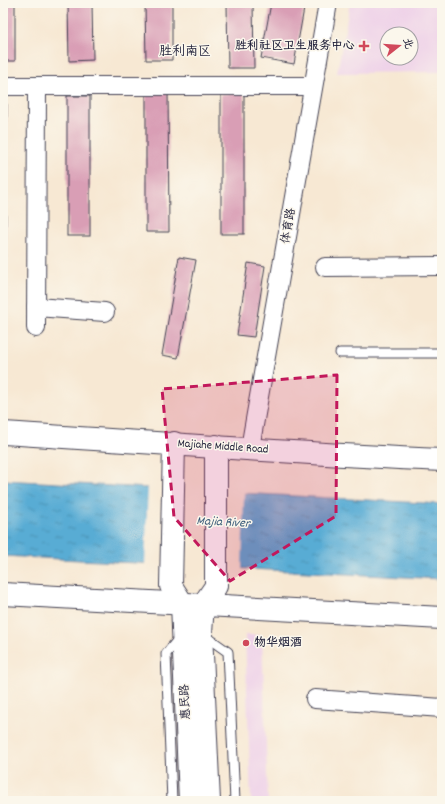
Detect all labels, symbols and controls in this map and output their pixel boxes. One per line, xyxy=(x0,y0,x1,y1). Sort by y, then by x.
north arrow xyxy=(379,26,419,66)
text: 北 xyxy=(397,36,416,51)
place label: 胜利社区卫生服务中心 xyxy=(235,38,355,55)
marker: 胜利社区卫生服务中心 xyxy=(358,40,370,52)
district label: 胜利南区 xyxy=(159,43,211,62)
street label: 体育路 xyxy=(278,207,300,245)
street label: Majiahe Middle Road xyxy=(177,435,269,459)
water label: Majia River xyxy=(196,512,252,534)
place label: 物华烟酒 xyxy=(254,635,302,652)
marker: 物华烟酒 xyxy=(241,638,251,648)
street label: 惠民路 xyxy=(177,684,195,720)

